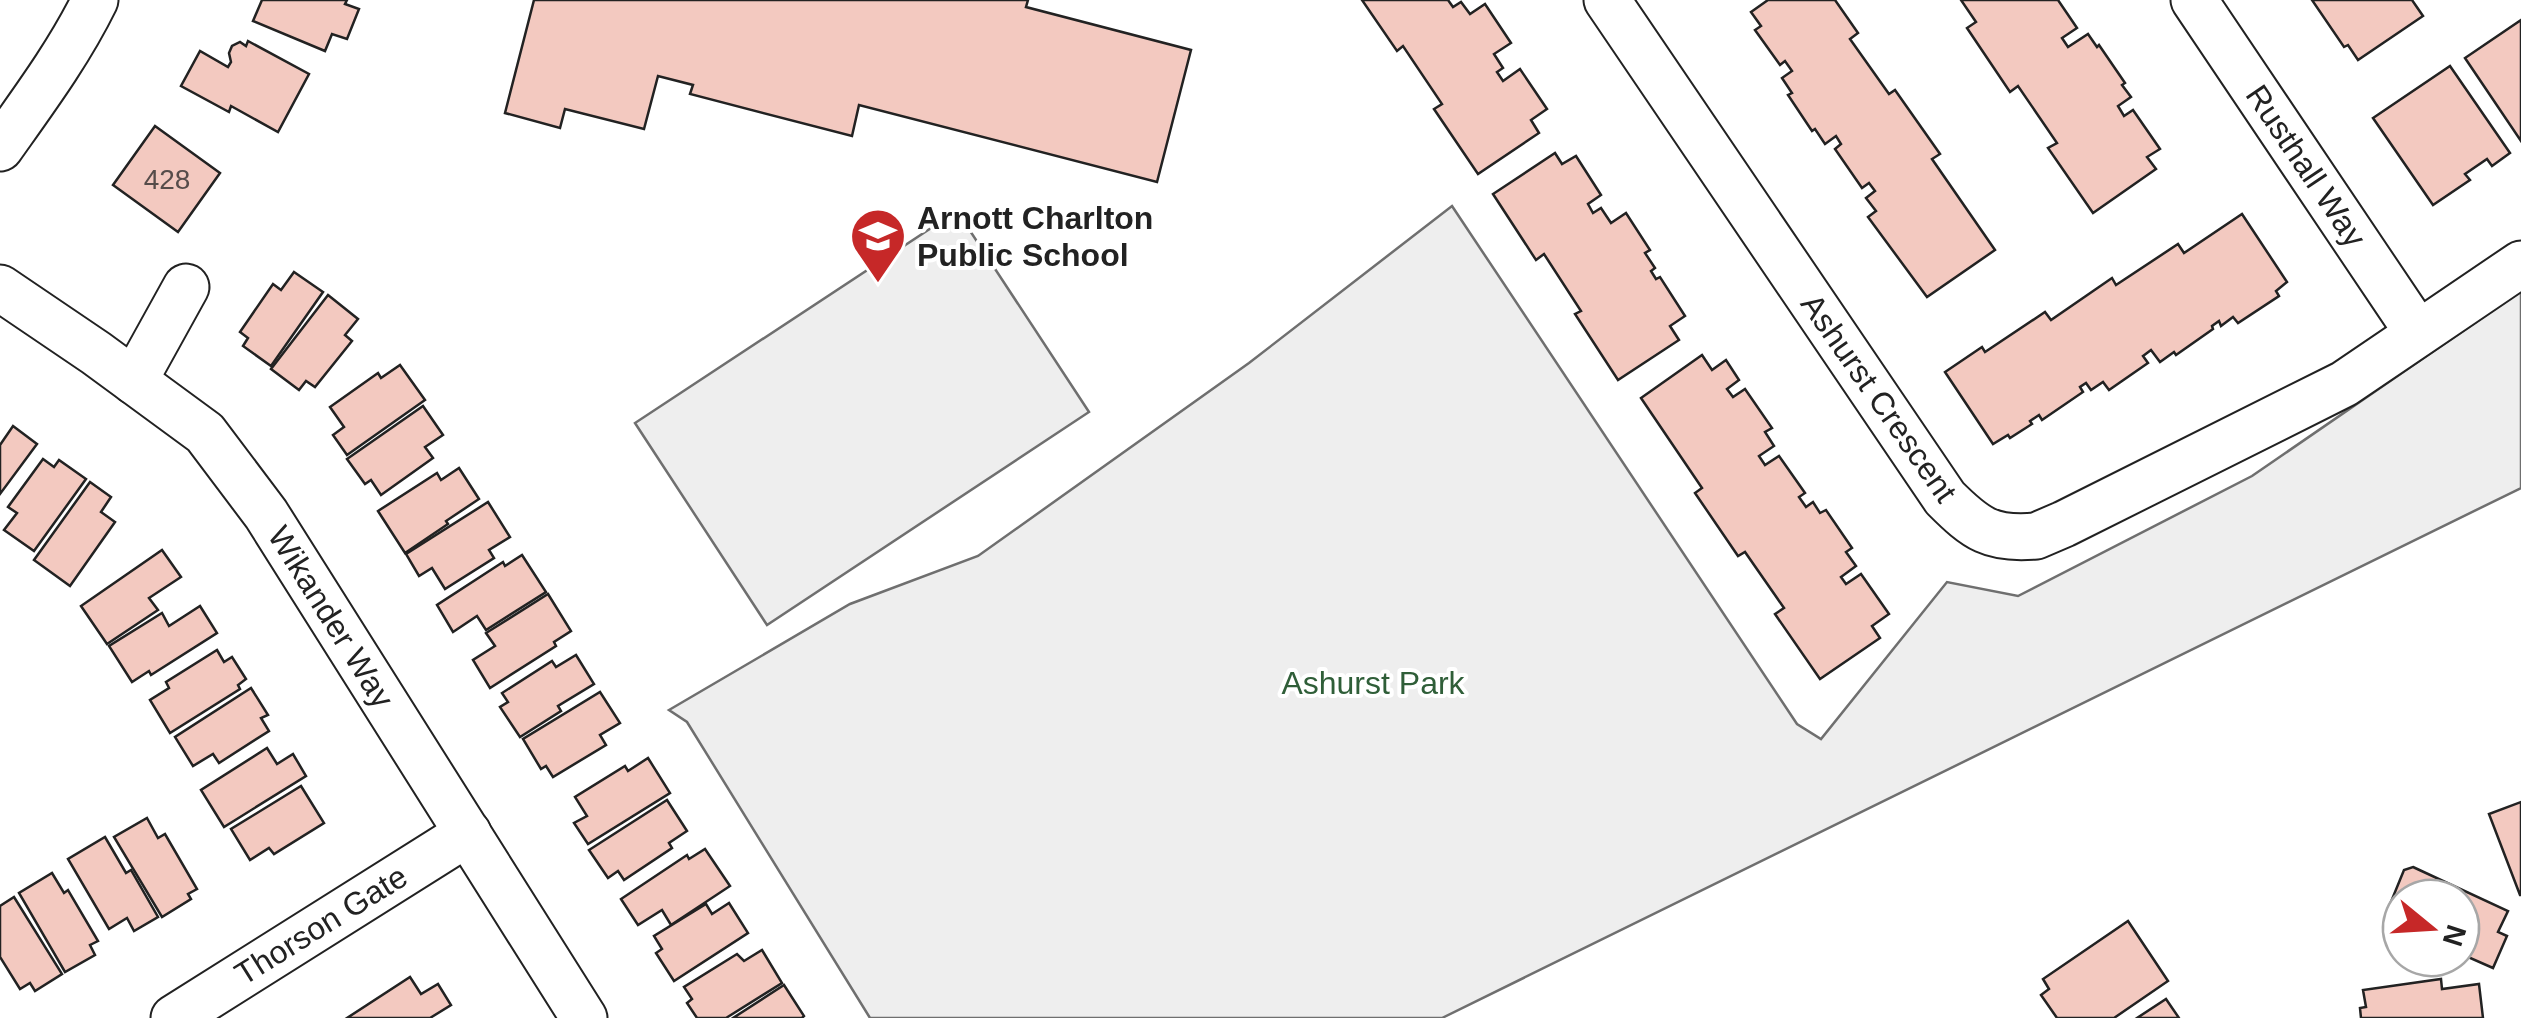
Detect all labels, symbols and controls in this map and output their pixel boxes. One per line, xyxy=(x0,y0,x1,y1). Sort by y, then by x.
street label: Rusthall Way xyxy=(2239,78,2373,254)
house number: 428 xyxy=(144,164,190,195)
place label: Arnott Charlton Public School xyxy=(917,200,1153,273)
school or university icon: Arnott Charlton Public School xyxy=(848,206,908,285)
street label: Ashurst Crescent xyxy=(1794,287,1964,509)
street label: Wikander Way xyxy=(261,520,401,714)
park label: Ashurst Park xyxy=(1281,665,1466,701)
street label: Thorson Gate xyxy=(228,858,414,992)
north arrow xyxy=(2381,878,2481,978)
text: N xyxy=(2436,921,2472,950)

